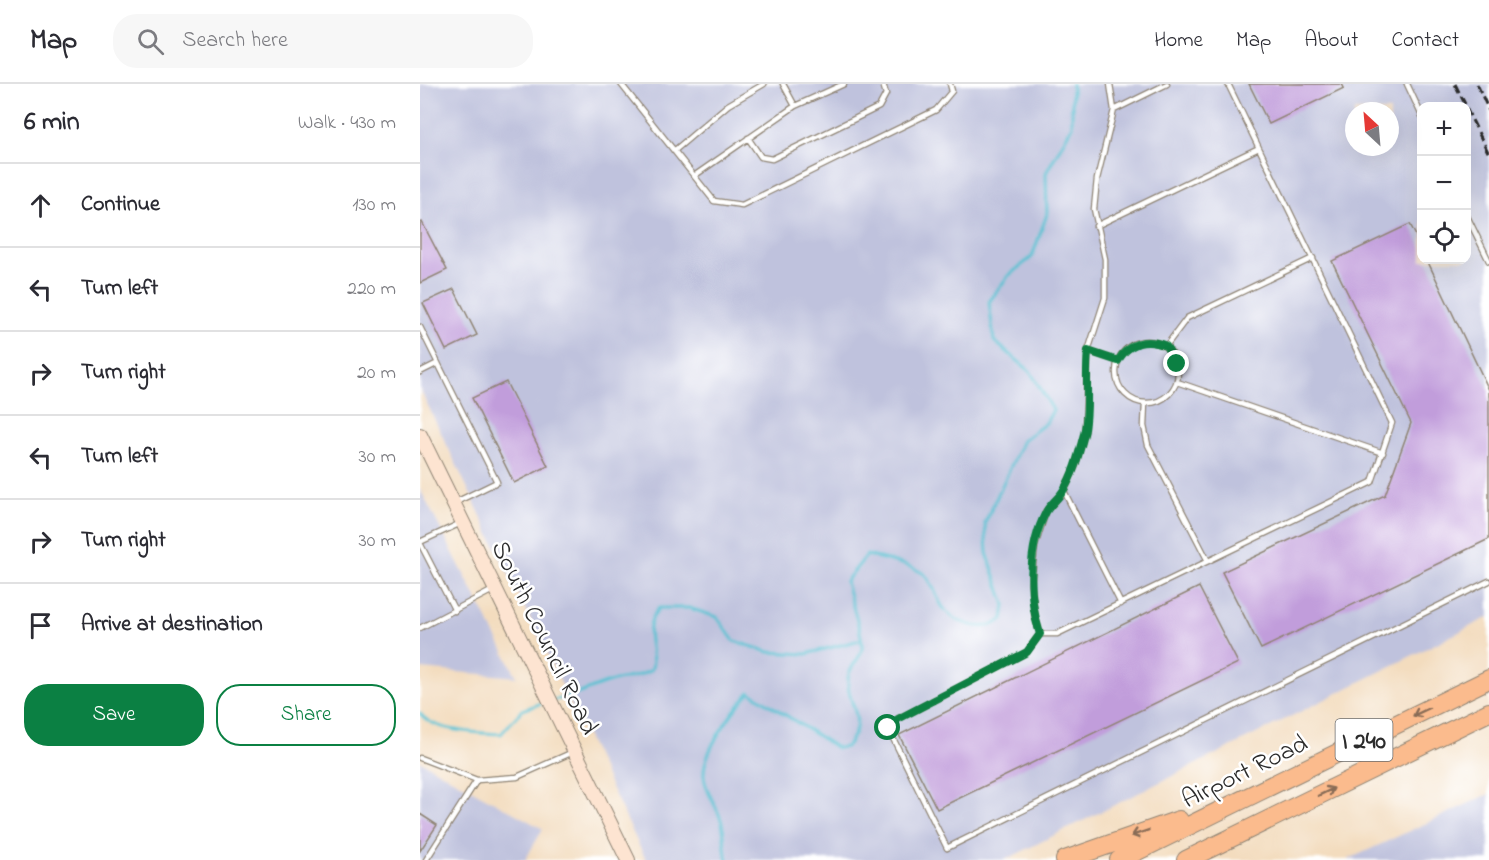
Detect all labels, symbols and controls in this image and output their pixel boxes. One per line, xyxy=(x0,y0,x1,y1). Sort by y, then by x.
search box xyxy=(113,14,533,68)
text: Map xyxy=(30,21,77,62)
icon: search xyxy=(134,25,167,58)
text: Search here xyxy=(182,25,288,57)
text: Home xyxy=(1154,26,1203,56)
text: Map xyxy=(1236,26,1271,56)
text: About xyxy=(1304,26,1358,56)
text: Contact xyxy=(1391,26,1459,56)
north arrow xyxy=(1345,102,1399,156)
map controls xyxy=(1417,102,1471,264)
button: + xyxy=(1417,102,1471,156)
text: 6 min xyxy=(24,104,80,142)
text: Walk · 430 m xyxy=(298,109,396,138)
button: − xyxy=(1417,156,1471,210)
icon: ahead xyxy=(24,189,57,222)
text: Continue xyxy=(81,189,160,221)
text: 130 m xyxy=(352,191,396,220)
button: locate xyxy=(1417,210,1471,264)
icon: left xyxy=(24,273,57,306)
text: Turn left xyxy=(81,273,158,305)
text: 220 m xyxy=(347,275,396,304)
route end xyxy=(1163,350,1189,376)
icon: right xyxy=(24,357,57,390)
text: Turn right xyxy=(81,357,166,389)
text: 20 m xyxy=(357,359,396,388)
icon: left xyxy=(24,441,57,474)
text: Turn left xyxy=(81,441,158,473)
text: 30 m xyxy=(359,443,396,472)
icon: right xyxy=(24,525,57,558)
text: Turn right xyxy=(81,525,166,557)
text: 30 m xyxy=(359,527,396,556)
street label: South Council Road xyxy=(480,535,607,742)
icon: arrive xyxy=(24,609,57,642)
text: Arrive at destination xyxy=(81,609,263,641)
button: Save xyxy=(24,684,204,746)
button: Share xyxy=(216,684,396,746)
one-way arrow xyxy=(1412,707,1430,719)
route start xyxy=(874,714,900,740)
road number: I 240 xyxy=(1336,719,1392,761)
street label: Airport Road xyxy=(1176,726,1315,820)
one-way arrow xyxy=(1317,786,1334,798)
one-way arrow xyxy=(1131,829,1150,840)

